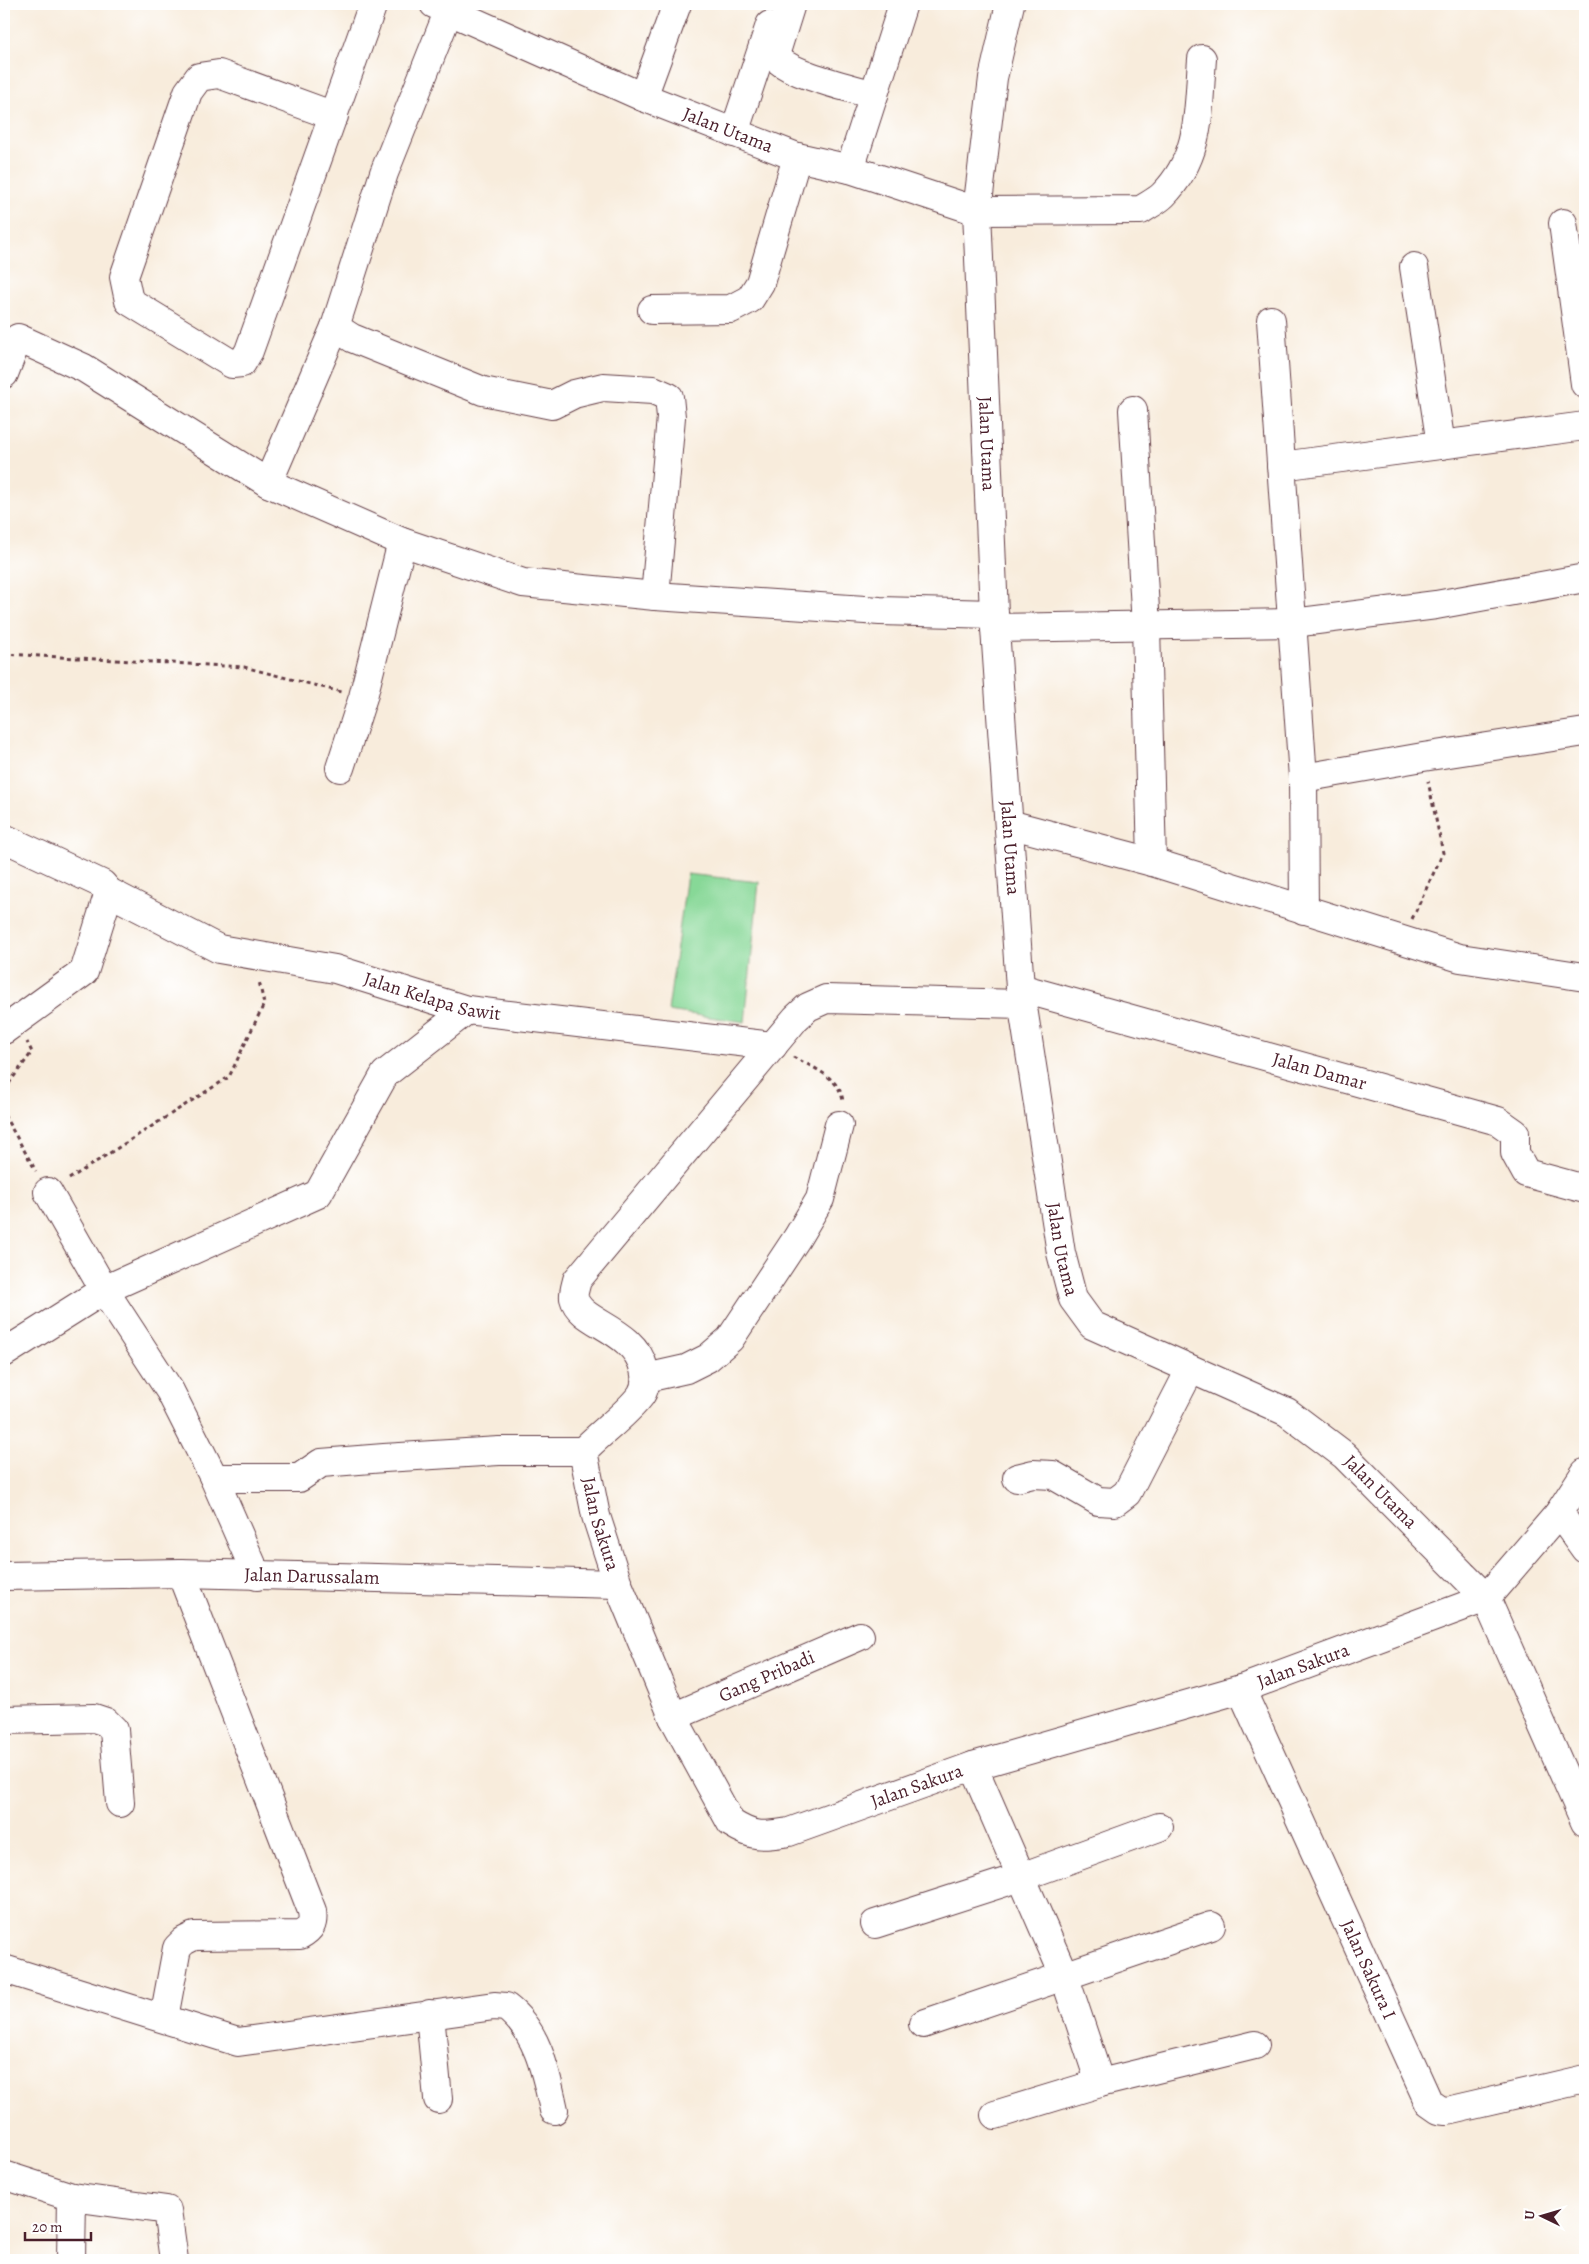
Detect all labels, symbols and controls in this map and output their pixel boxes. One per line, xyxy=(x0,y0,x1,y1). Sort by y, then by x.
street label: Jalan Utama xyxy=(679,101,777,160)
street label: Jalan Utama xyxy=(972,396,1002,492)
street label: Jalan Utama xyxy=(994,800,1027,896)
street label: Jalan Kelapa Sawit xyxy=(361,966,502,1027)
street label: Jalan Damar xyxy=(1270,1046,1370,1097)
street label: Jalan Utama xyxy=(1040,1201,1085,1299)
street label: Jalan Utama xyxy=(1338,1449,1423,1535)
street label: Jalan Sakura xyxy=(576,1475,626,1574)
street label: Jalan Darussalam xyxy=(244,1562,380,1591)
street label: Jalan Sakura xyxy=(1254,1637,1353,1695)
street label: Gang Pribadi xyxy=(715,1644,819,1709)
street label: Jalan Sakura xyxy=(867,1758,967,1815)
street label: Jalan Sakura I xyxy=(1334,1915,1402,2024)
north arrow xyxy=(1516,2192,1566,2242)
scale bar xyxy=(25,2209,91,2241)
text: U xyxy=(1520,2209,1539,2220)
text: 20 m xyxy=(32,2217,63,2237)

